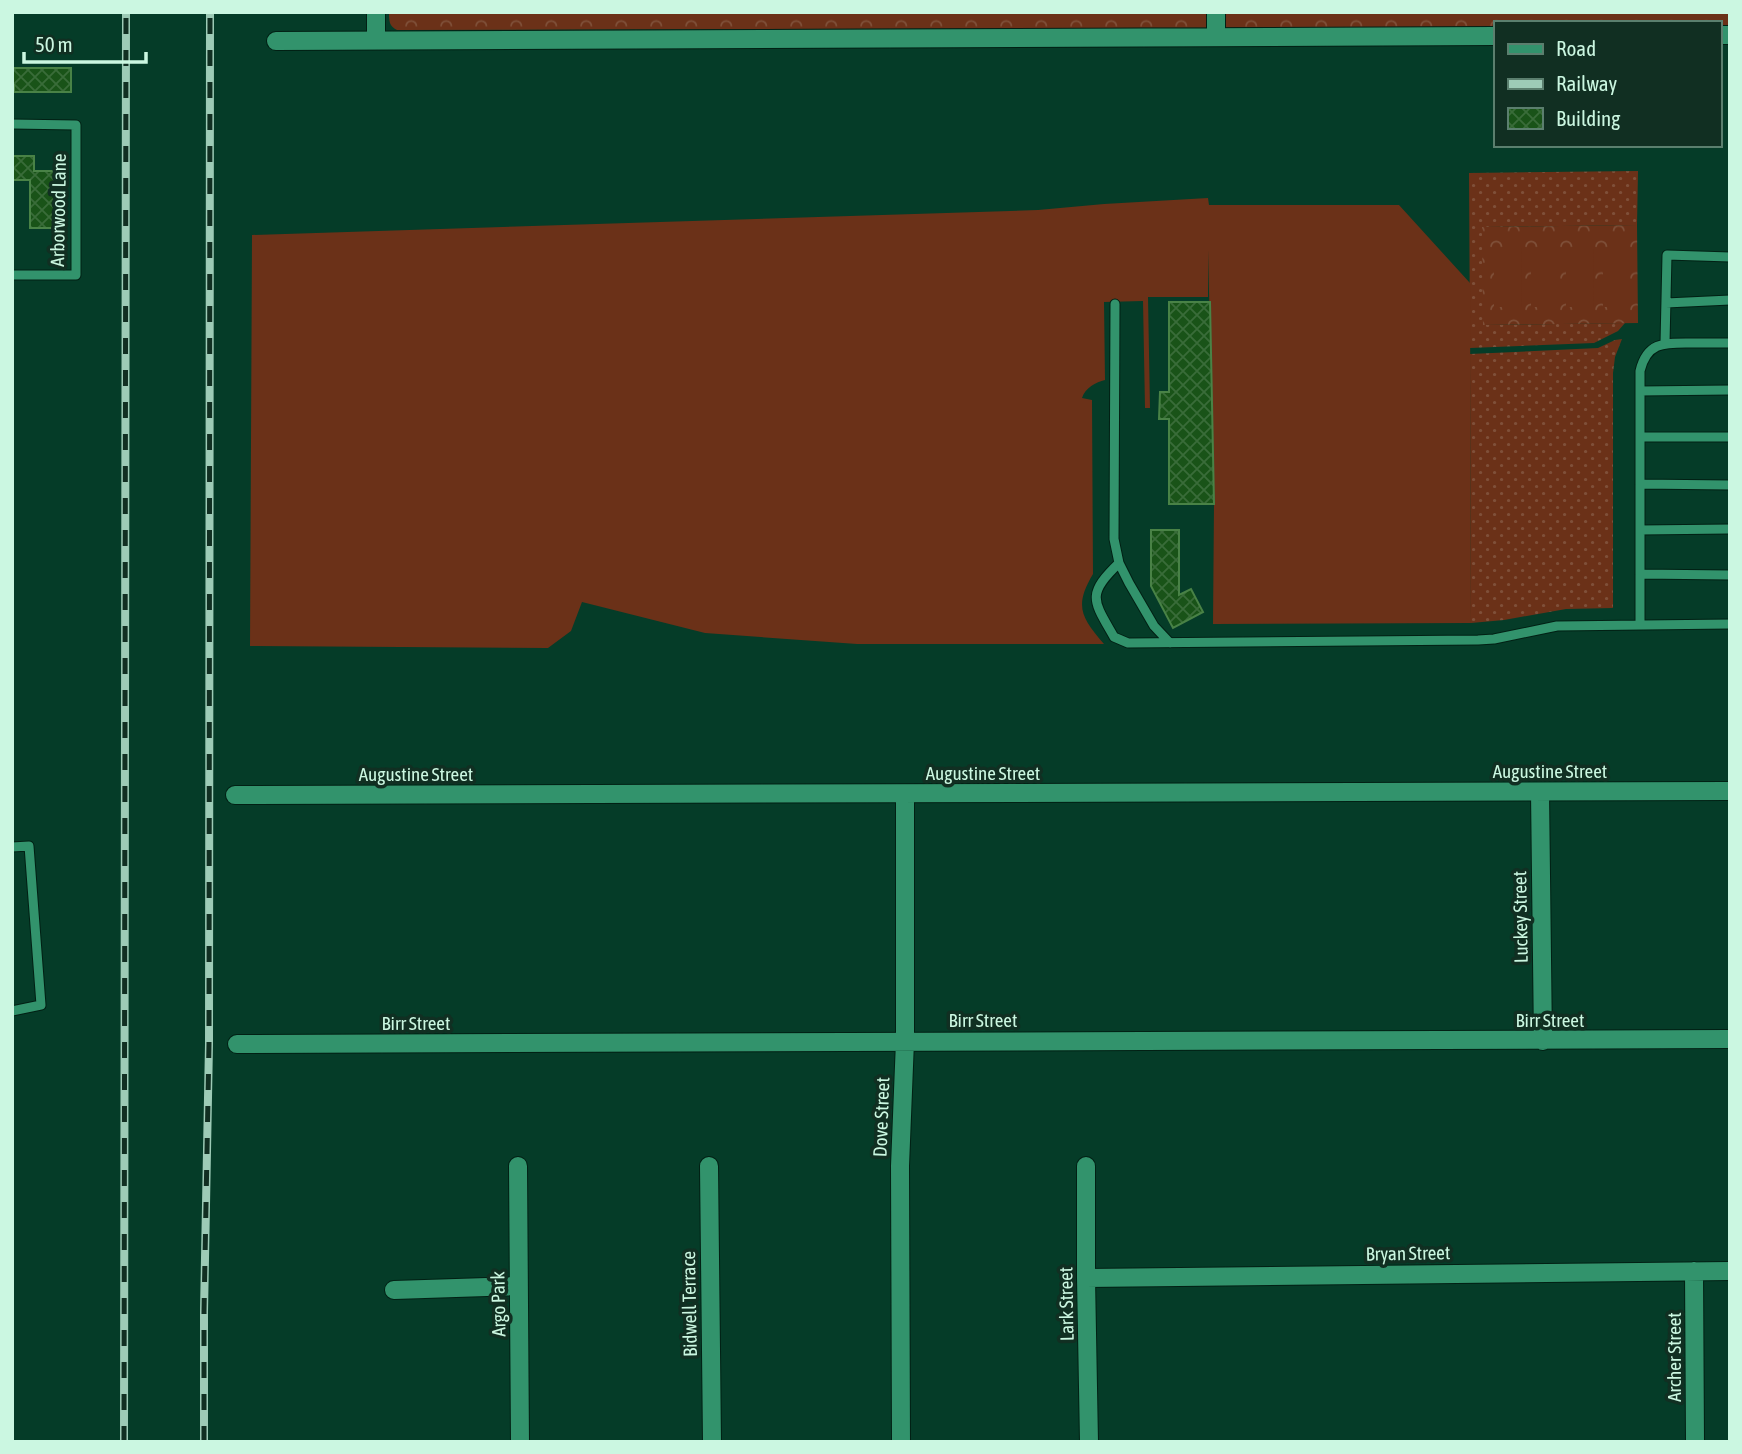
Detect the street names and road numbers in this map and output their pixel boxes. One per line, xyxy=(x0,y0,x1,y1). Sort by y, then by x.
street label: Arborwood Lane xyxy=(46,153,70,267)
street label: Augustine Street xyxy=(1493,760,1607,782)
street label: Augustine Street xyxy=(926,762,1040,784)
street label: Augustine Street xyxy=(359,763,473,785)
street label: Luckey Street xyxy=(1508,871,1532,963)
street label: Birr Street xyxy=(949,1009,1017,1031)
street label: Birr Street xyxy=(1516,1009,1584,1031)
street label: Birr Street xyxy=(382,1012,450,1034)
street label: Dove Street xyxy=(869,1077,893,1157)
street label: Bryan Street xyxy=(1366,1241,1450,1265)
street label: Bidwell Terrace xyxy=(677,1251,701,1357)
street label: Lark Street xyxy=(1054,1267,1078,1341)
street label: Argo Park xyxy=(486,1270,510,1337)
street label: Archer Street xyxy=(1663,1312,1685,1402)

